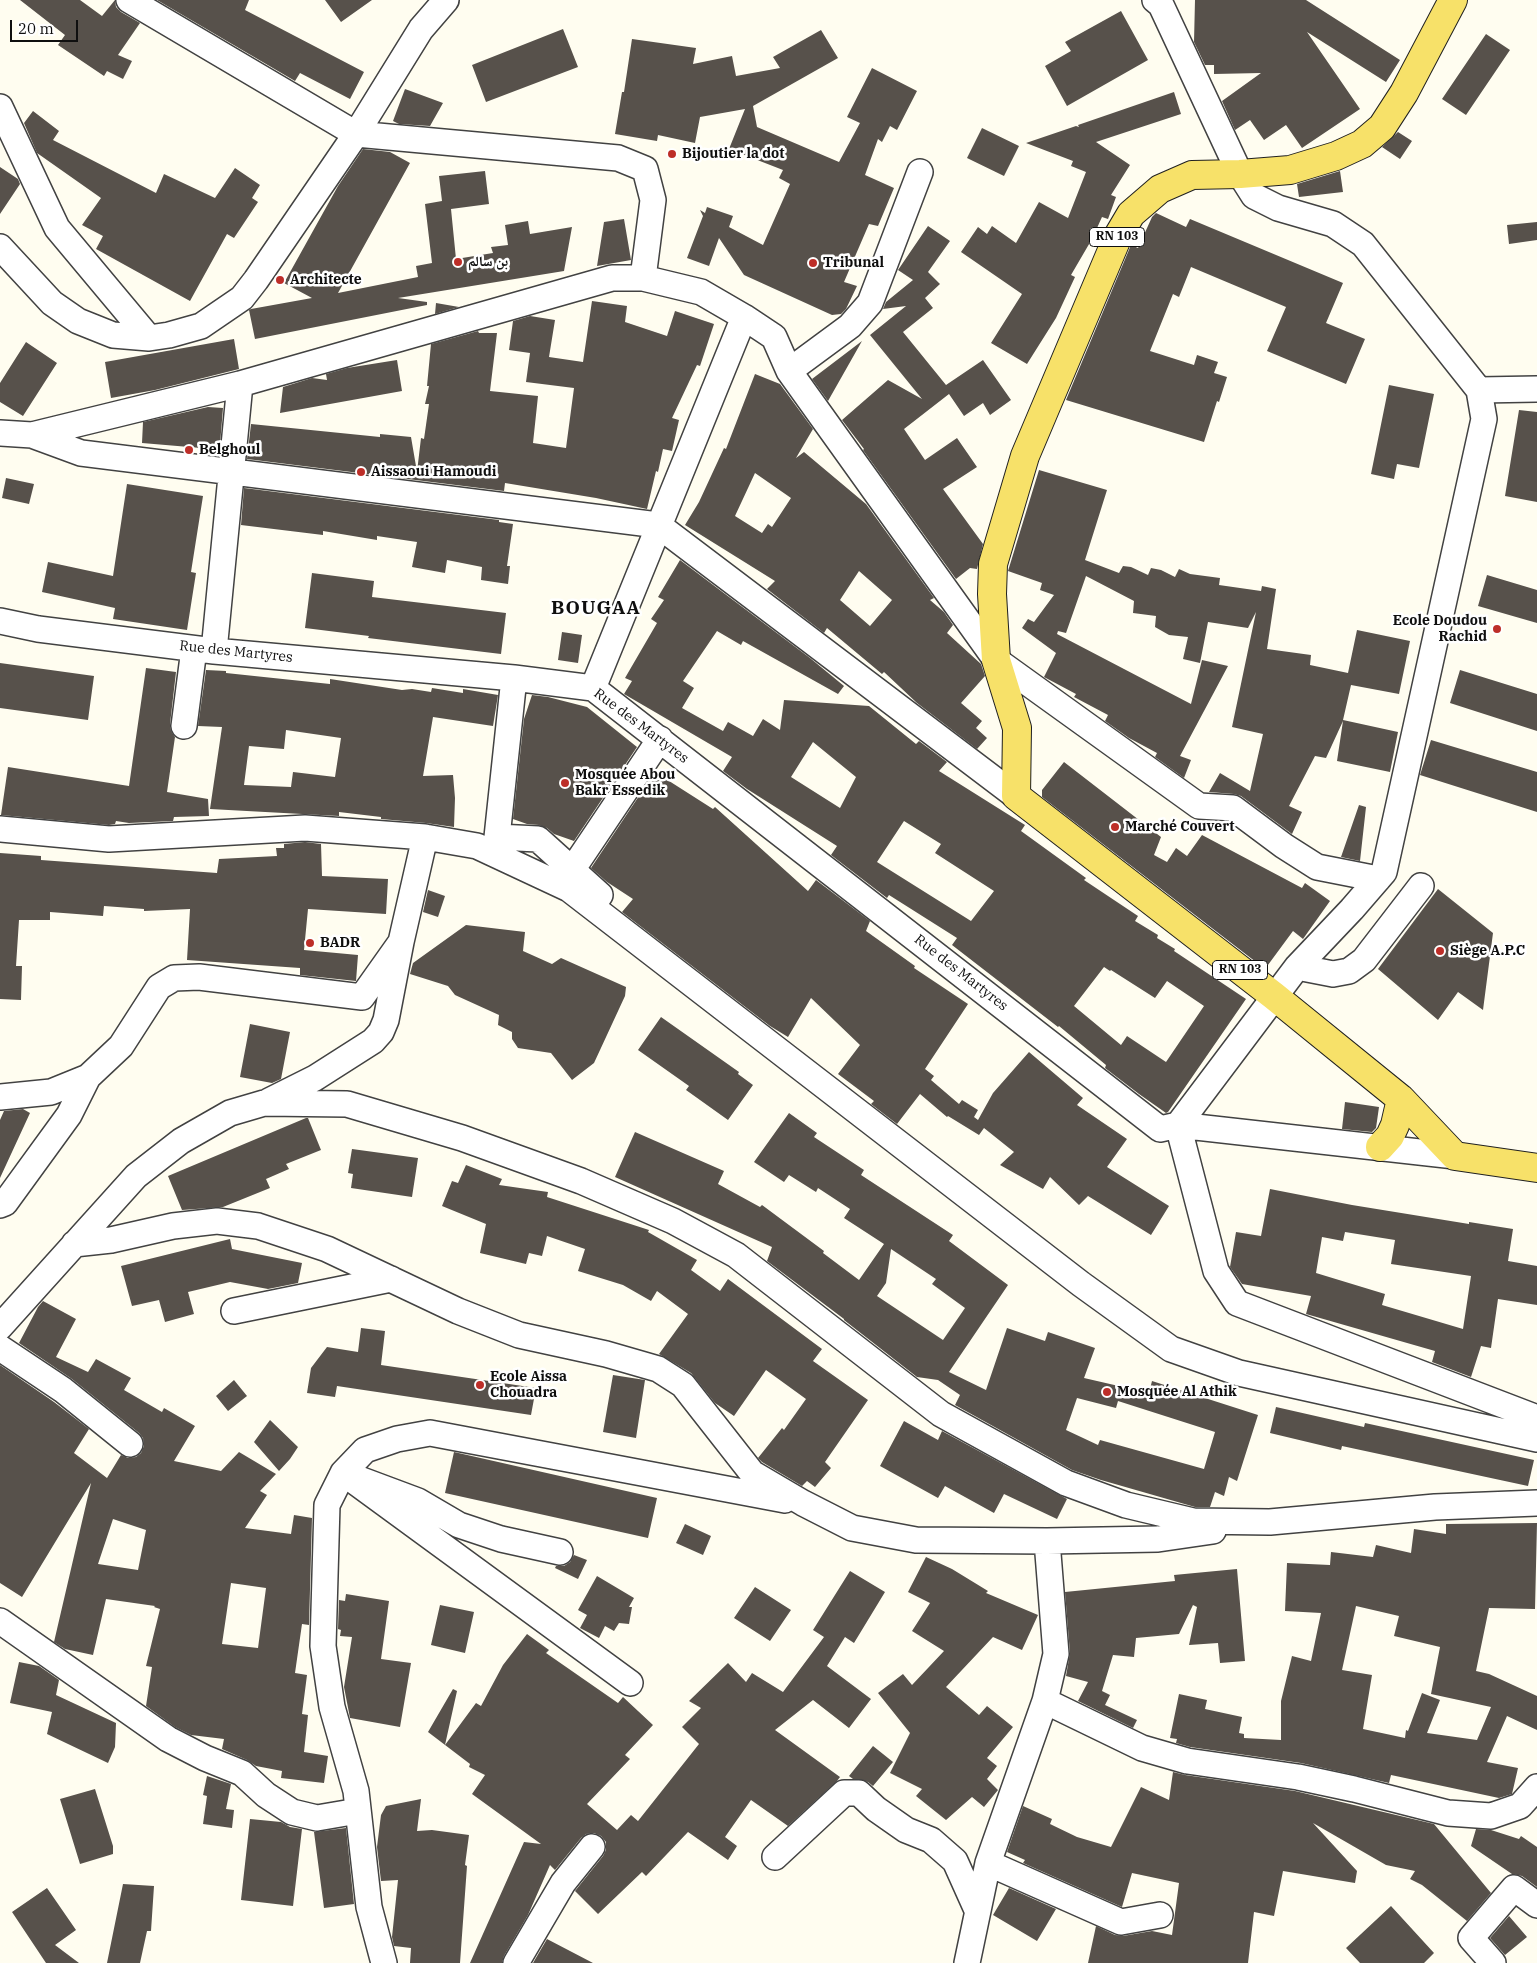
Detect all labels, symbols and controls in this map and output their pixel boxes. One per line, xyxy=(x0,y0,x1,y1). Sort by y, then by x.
scale bar xyxy=(12,10,80,42)
text: 20 m xyxy=(18,19,54,38)
place label: Bijoutier la dot xyxy=(682,146,784,162)
marker: Bijoutier la dot xyxy=(666,148,678,160)
road number: RN 103 xyxy=(1090,228,1144,246)
place label: بن سالم xyxy=(468,254,508,270)
place label: Tribunal xyxy=(823,255,884,271)
marker: بن سالم xyxy=(452,256,464,268)
marker: Tribunal xyxy=(807,257,819,269)
place label: Architecte xyxy=(290,272,362,288)
marker: Architecte xyxy=(274,274,286,286)
place label: Belghoul xyxy=(199,442,260,458)
marker: Belghoul xyxy=(183,444,195,456)
place label: Aissaoui Hamoudi xyxy=(371,464,496,480)
marker: Aissaoui Hamoudi xyxy=(355,466,367,478)
district label: BOUGAA xyxy=(550,598,642,620)
place label: Ecole Doudou Rachid xyxy=(1393,613,1487,646)
marker: Ecole Doudou Rachid xyxy=(1491,623,1503,635)
street label: Rue des Martyres xyxy=(178,638,294,666)
street label: Rue des Martyres xyxy=(590,685,692,767)
place label: Mosquée Abou Bakr Essedik xyxy=(575,767,675,800)
marker: Mosquée Abou Bakr Essedik xyxy=(559,777,571,789)
place label: Marché Couvert xyxy=(1125,819,1235,835)
marker: Marché Couvert xyxy=(1109,821,1121,833)
street label: Rue des Martyres xyxy=(911,931,1011,1015)
place label: BADR xyxy=(320,935,360,951)
marker: BADR xyxy=(304,937,316,949)
place label: Siège A.P.C xyxy=(1450,943,1525,959)
marker: Siège A.P.C xyxy=(1434,945,1446,957)
road number: RN 103 xyxy=(1212,960,1268,980)
place label: Ecole Aissa Chouadra xyxy=(490,1369,567,1401)
marker: Ecole Aissa Chouadra xyxy=(474,1379,486,1391)
place label: Mosquée Al Athik xyxy=(1117,1384,1237,1400)
marker: Mosquée Al Athik xyxy=(1101,1386,1113,1398)

